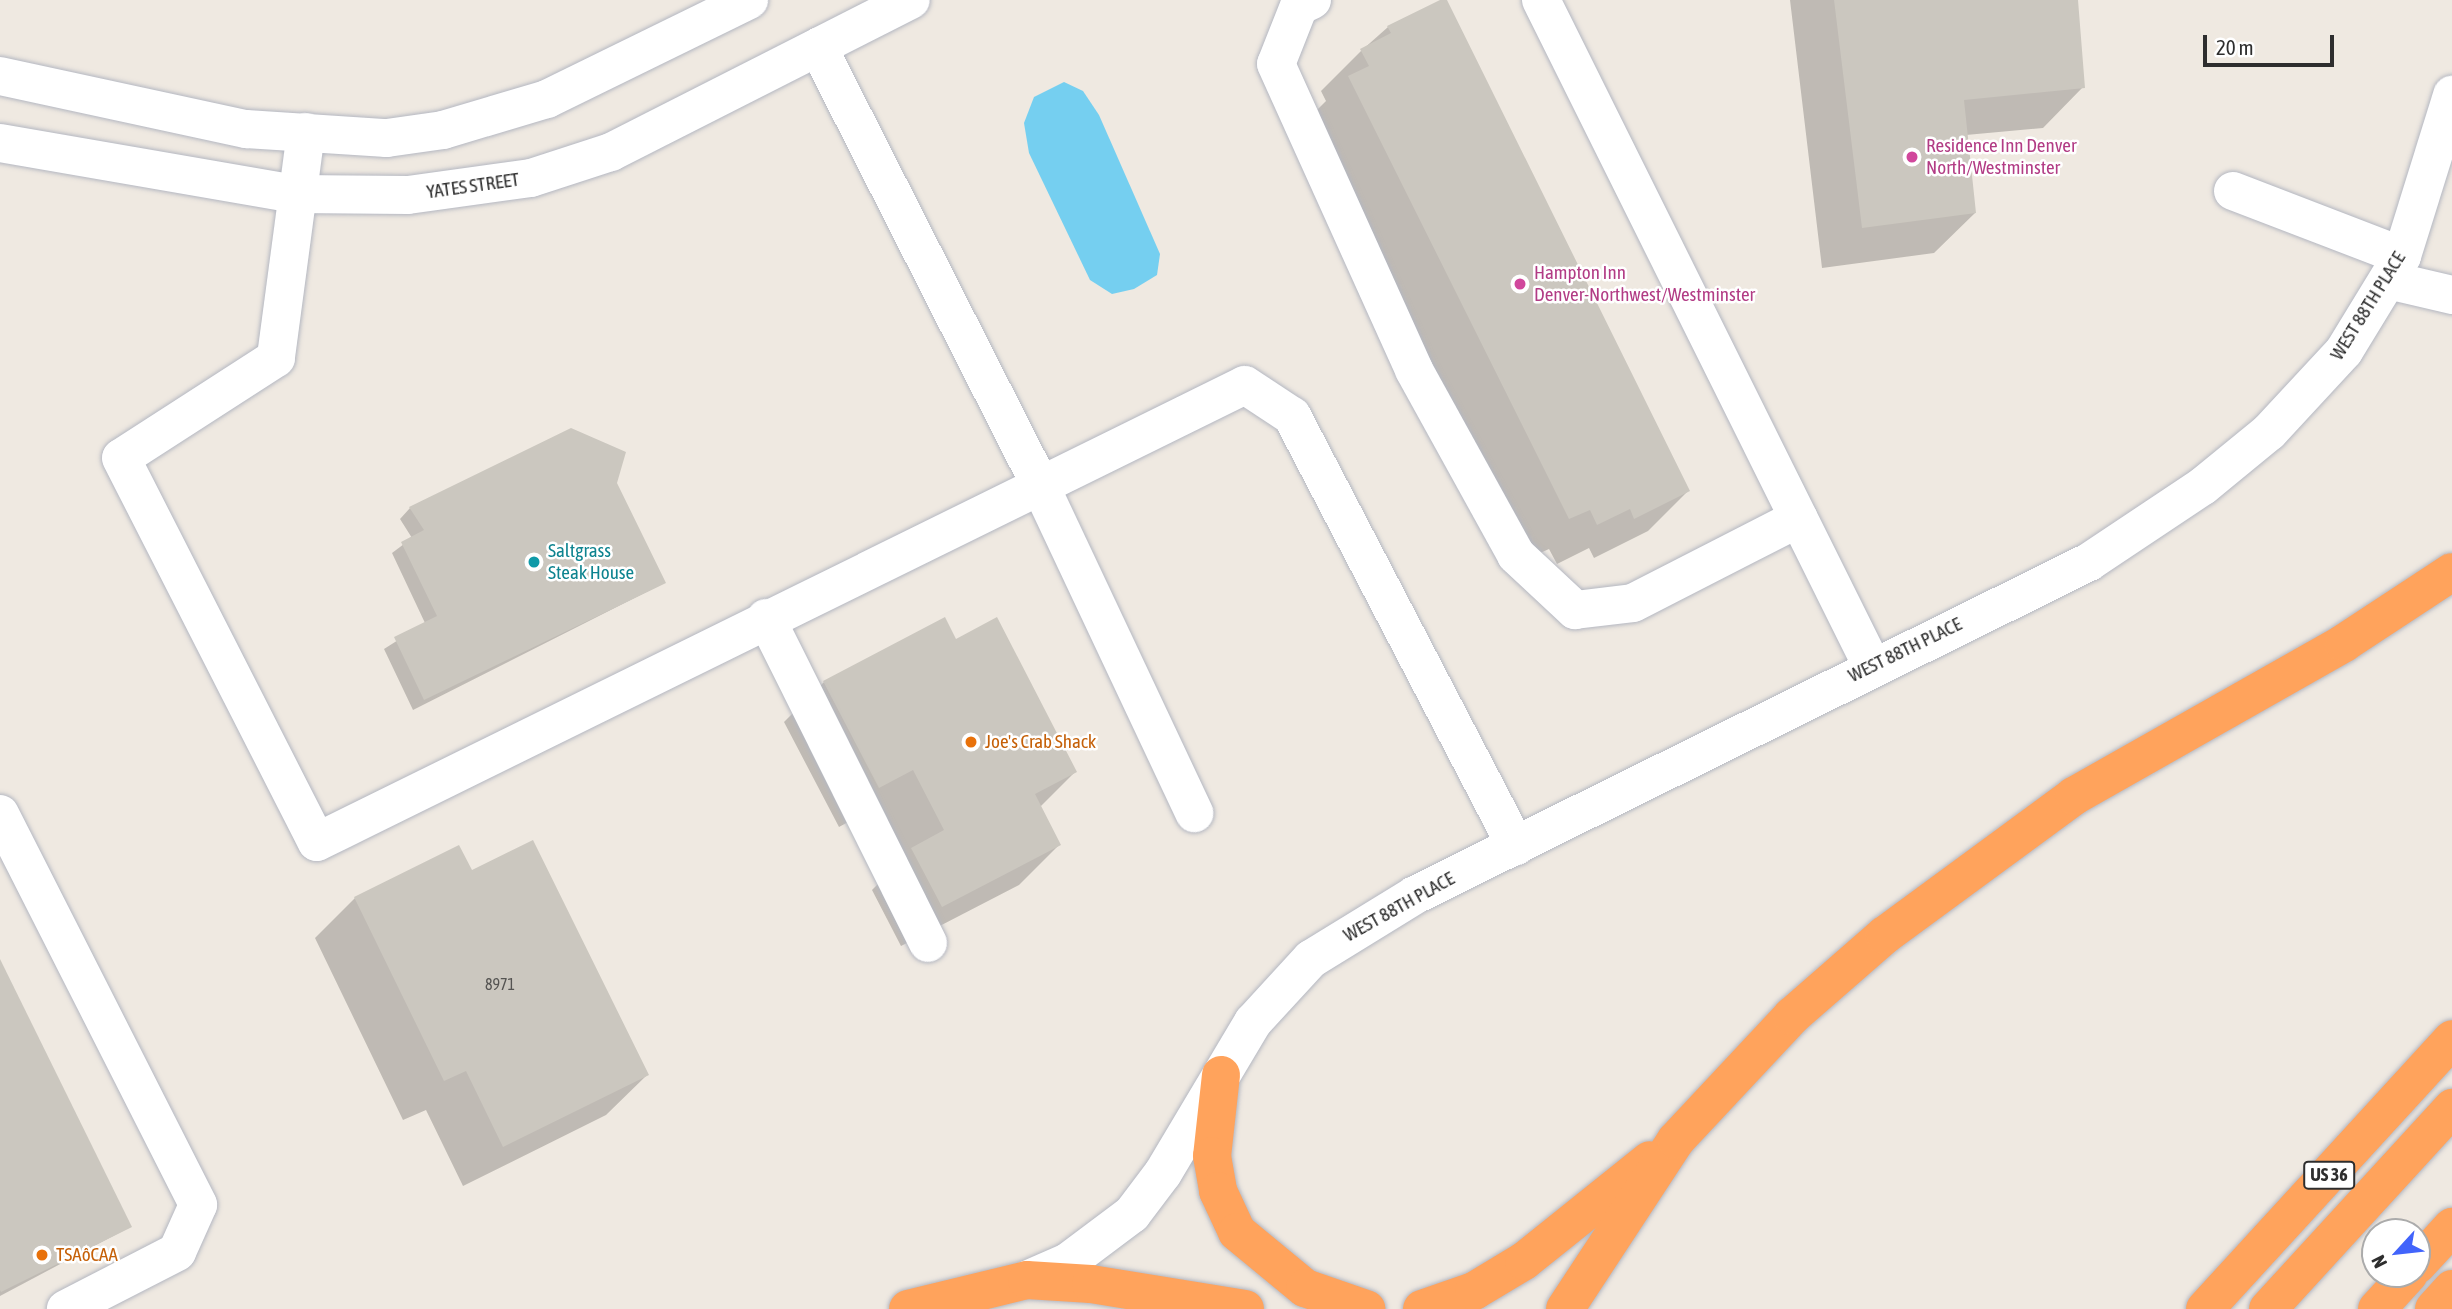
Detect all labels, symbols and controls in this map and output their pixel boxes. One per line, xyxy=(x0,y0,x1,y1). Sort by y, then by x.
scale bar xyxy=(2207,21,2338,65)
text: 20 m xyxy=(2216,35,2254,59)
place label: Residence Inn Denver North/Westminster xyxy=(1926,135,2077,179)
marker: Residence Inn Denver North/Westminster xyxy=(1904,149,1920,165)
street label: YATES STREET xyxy=(425,168,521,204)
street label: WEST 88TH PLACE xyxy=(2326,248,2410,364)
place label: Hampton Inn Denver-Northwest/Westminster xyxy=(1534,262,1755,306)
marker: Hampton Inn Denver-Northwest/Westminster xyxy=(1512,276,1528,292)
place label: Saltgrass Steak House xyxy=(548,540,634,584)
marker: Saltgrass Steak House xyxy=(526,554,542,570)
street label: WEST 88TH PLACE xyxy=(1845,613,1965,687)
place label: Joe's Crab Shack xyxy=(985,731,1096,753)
marker: Joe's Crab Shack xyxy=(963,734,979,750)
street label: WEST 88TH PLACE xyxy=(1340,867,1458,947)
house number: 8971 xyxy=(485,974,515,994)
road number: US 36 xyxy=(2303,1160,2355,1190)
north arrow xyxy=(2361,1218,2431,1288)
place label: TSAôCAA xyxy=(56,1244,118,1266)
marker: TSAôCAA xyxy=(34,1247,50,1263)
text: N xyxy=(2367,1252,2391,1272)

